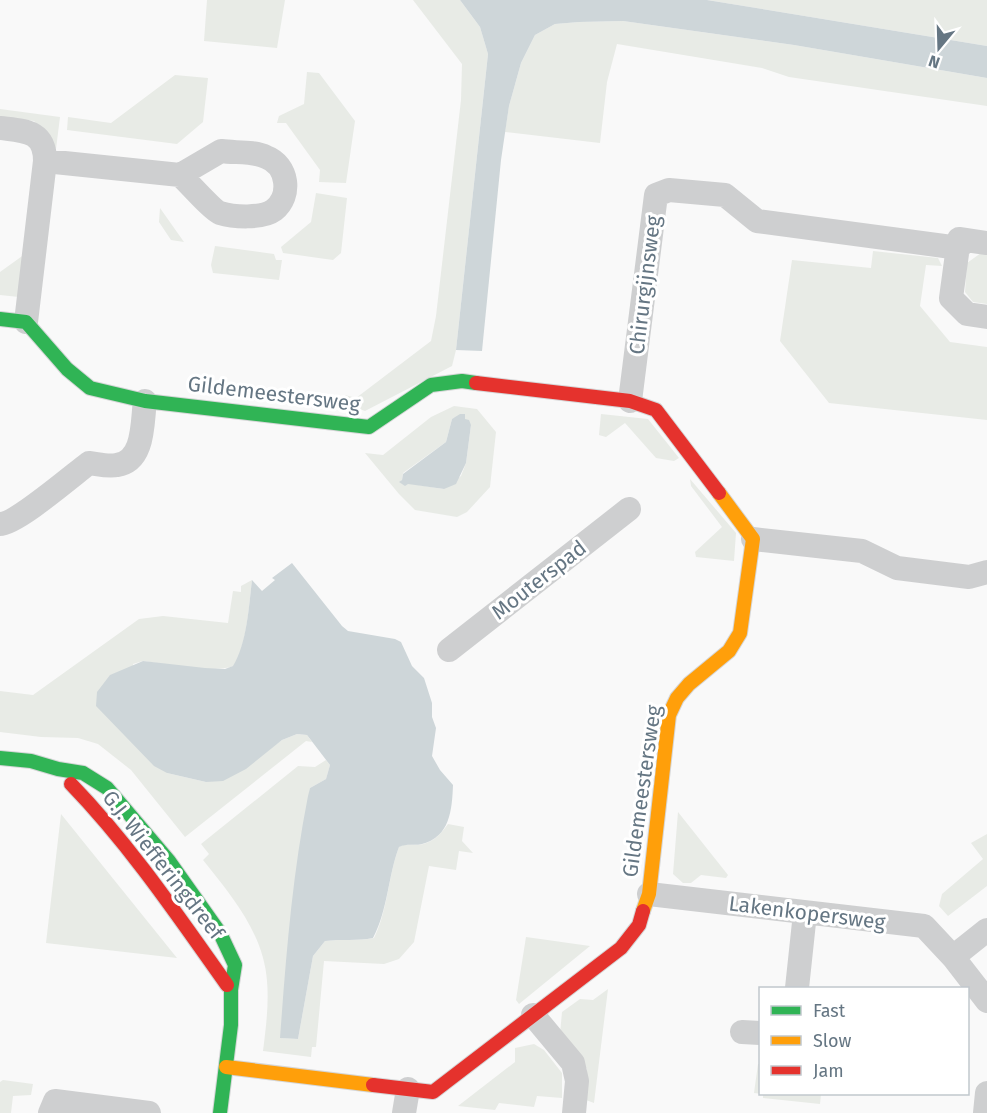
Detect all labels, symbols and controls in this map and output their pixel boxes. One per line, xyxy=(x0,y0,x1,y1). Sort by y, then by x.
north arrow xyxy=(909,18,969,78)
text: N xyxy=(926,51,942,72)
street label: Chirurgijnsweg xyxy=(624,214,666,356)
street label: Gildemeestersweg xyxy=(186,371,362,417)
street label: Mouterspad xyxy=(486,535,592,625)
street label: Gildemeestersweg xyxy=(617,703,667,879)
street label: G.J. Wiefferingdreef xyxy=(97,785,231,946)
street label: Lakenkopersweg xyxy=(727,890,887,936)
legend xyxy=(759,987,969,1095)
text: Fast xyxy=(813,1000,846,1022)
text: Slow xyxy=(813,1030,852,1052)
text: Jam xyxy=(813,1060,844,1082)

